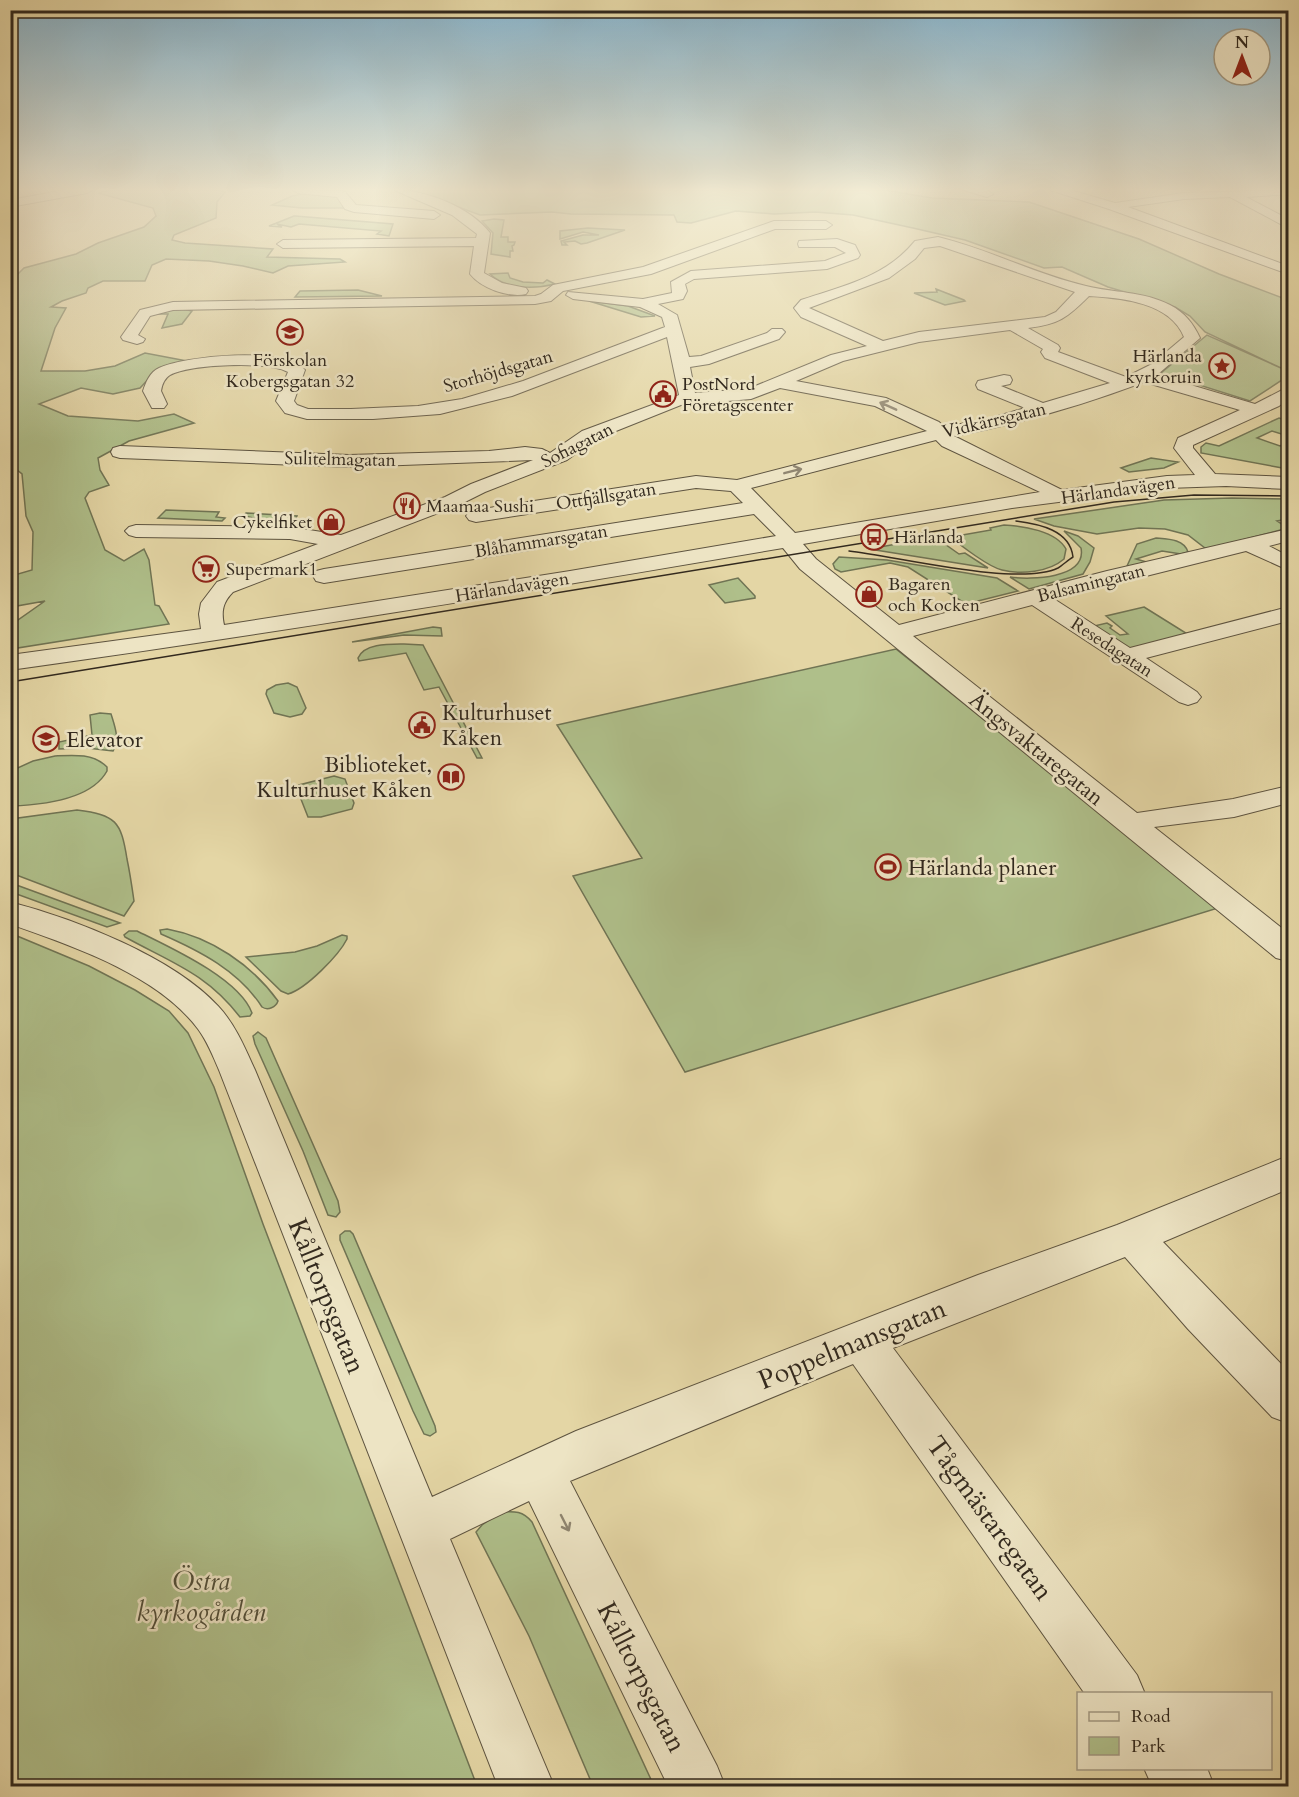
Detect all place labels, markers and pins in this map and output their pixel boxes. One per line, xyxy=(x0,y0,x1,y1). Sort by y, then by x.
school or university icon: Förskolan Kobergsgatan 32 xyxy=(275,317,305,347)
place label: Härlanda kyrkoruin xyxy=(1125,344,1203,390)
place label: Förskolan Kobergsgatan 32 xyxy=(226,348,354,394)
place icon: Härlanda kyrkoruin xyxy=(1207,351,1237,381)
place label: PostNord Företagscenter xyxy=(682,372,794,418)
public building icon: PostNord Företagscenter xyxy=(648,379,678,409)
restaurant icon: Maamaa Sushi xyxy=(392,491,422,521)
place label: Maamaa Sushi xyxy=(426,494,534,519)
shop icon: Cykelfiket xyxy=(316,507,346,537)
place label: Cykelfiket xyxy=(233,510,312,535)
bus stop icon: Härlanda xyxy=(859,522,889,552)
place label: Härlanda xyxy=(894,525,964,550)
supermarket icon: Supermark1 xyxy=(191,554,221,584)
place label: Supermark1 xyxy=(226,557,318,582)
place label: Bagaren och Kocken xyxy=(888,572,981,618)
shop icon: Bagaren och Kocken xyxy=(854,579,884,609)
place label: Kulturhuset Kåken xyxy=(442,698,552,753)
public building icon: Kulturhuset Kåken xyxy=(407,710,437,740)
school or university icon: Elevator xyxy=(31,724,61,754)
place label: Elevator xyxy=(66,725,144,755)
place label: Biblioteket, Kulturhuset Kåken xyxy=(256,750,432,805)
library icon: Biblioteket, Kulturhuset Kåken xyxy=(436,762,466,792)
sports icon: Härlanda planer xyxy=(873,852,903,882)
place label: Härlanda planer xyxy=(908,853,1057,883)

